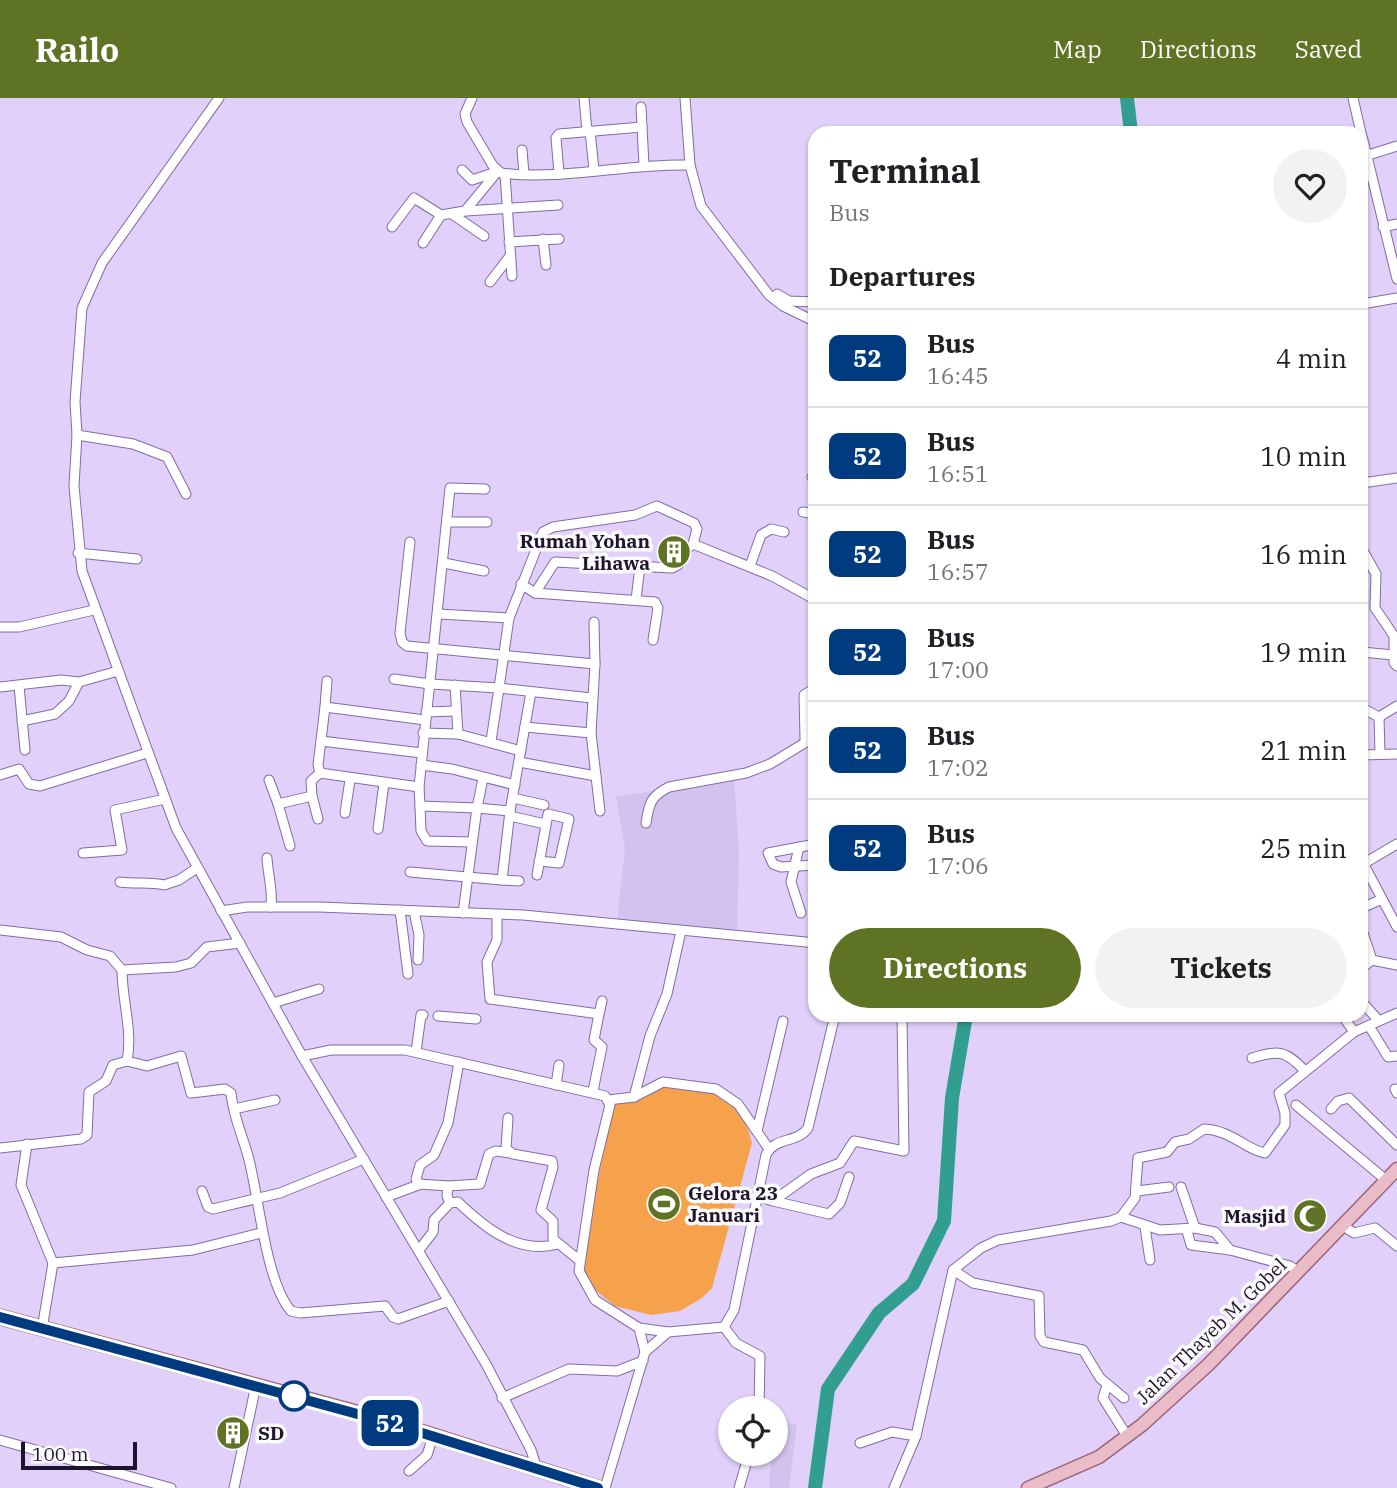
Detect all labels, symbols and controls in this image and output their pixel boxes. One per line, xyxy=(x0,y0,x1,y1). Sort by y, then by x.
text: Railo xyxy=(35,28,119,71)
text: Map xyxy=(1053,33,1102,65)
text: Directions xyxy=(1140,33,1257,65)
text: Saved xyxy=(1295,33,1362,65)
text: Terminal xyxy=(829,149,980,192)
button: heart xyxy=(1273,149,1347,223)
text: Bus xyxy=(829,197,870,227)
text: Departures xyxy=(829,259,975,293)
text: Bus xyxy=(927,326,975,360)
text: 4 min xyxy=(1276,341,1347,375)
text: 52 xyxy=(853,342,882,374)
text: 16:45 xyxy=(927,360,989,390)
text: Bus xyxy=(927,424,975,458)
text: 10 min xyxy=(1260,439,1347,473)
text: 52 xyxy=(853,440,882,472)
text: 16:51 xyxy=(927,458,989,488)
text: Bus xyxy=(927,522,975,556)
place label: Rumah Yohan Lihawa xyxy=(520,529,650,575)
building icon: Rumah Yohan Lihawa xyxy=(655,533,693,571)
text: 16 min xyxy=(1260,537,1347,571)
text: 52 xyxy=(853,538,882,570)
text: 16:57 xyxy=(927,556,989,586)
text: Bus xyxy=(927,620,975,654)
text: 19 min xyxy=(1260,635,1347,669)
text: 52 xyxy=(853,636,882,668)
text: 17:00 xyxy=(927,654,989,684)
text: Bus xyxy=(927,718,975,752)
text: 21 min xyxy=(1260,733,1347,767)
text: 52 xyxy=(853,734,882,766)
text: 17:02 xyxy=(927,752,989,782)
text: Bus xyxy=(927,816,975,850)
text: 25 min xyxy=(1260,831,1347,865)
text: 52 xyxy=(853,832,882,864)
text: 17:06 xyxy=(927,850,989,880)
button: Directions xyxy=(829,928,1081,1008)
button: Tickets xyxy=(1095,928,1347,1008)
place label: Gelora 23 Januari xyxy=(688,1181,778,1227)
sports icon: Gelora 23 Januari xyxy=(645,1185,683,1223)
mosque icon: Masjid xyxy=(1291,1197,1329,1235)
place label: Masjid xyxy=(1224,1204,1286,1228)
street label: Jalan Thayeb M. Gobel xyxy=(1131,1253,1291,1409)
unlabelled marker xyxy=(279,1381,309,1411)
map controls xyxy=(718,1396,788,1466)
button: locate xyxy=(718,1396,788,1466)
line badge: 52 xyxy=(358,1400,422,1446)
text: 52 xyxy=(376,1407,404,1439)
building icon: SD xyxy=(214,1414,252,1452)
place label: SD xyxy=(258,1421,284,1445)
scale bar xyxy=(21,1439,136,1471)
text: 100 m xyxy=(32,1442,89,1466)

